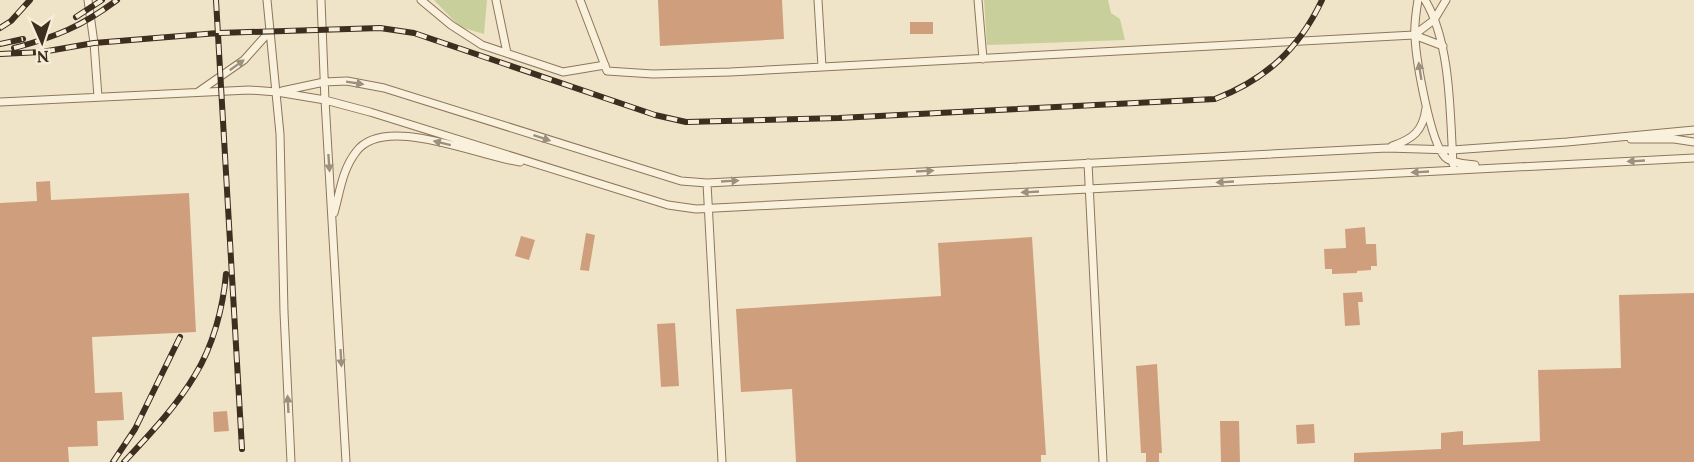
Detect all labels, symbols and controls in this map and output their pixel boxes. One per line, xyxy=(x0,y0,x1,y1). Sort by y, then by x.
north arrow xyxy=(12,12,72,72)
text: N xyxy=(36,47,49,67)
one-way arrow xyxy=(228,59,244,71)
one-way arrow xyxy=(1415,62,1424,81)
one-way arrow xyxy=(346,79,365,88)
one-way arrow xyxy=(533,134,551,143)
one-way arrow xyxy=(433,138,451,148)
one-way arrow xyxy=(324,154,333,173)
one-way arrow xyxy=(1626,157,1645,166)
one-way arrow xyxy=(916,167,935,176)
one-way arrow xyxy=(1410,167,1429,176)
one-way arrow xyxy=(721,177,740,186)
one-way arrow xyxy=(1216,177,1235,186)
one-way arrow xyxy=(1021,187,1040,196)
one-way arrow xyxy=(336,348,346,367)
one-way arrow xyxy=(284,394,293,413)

